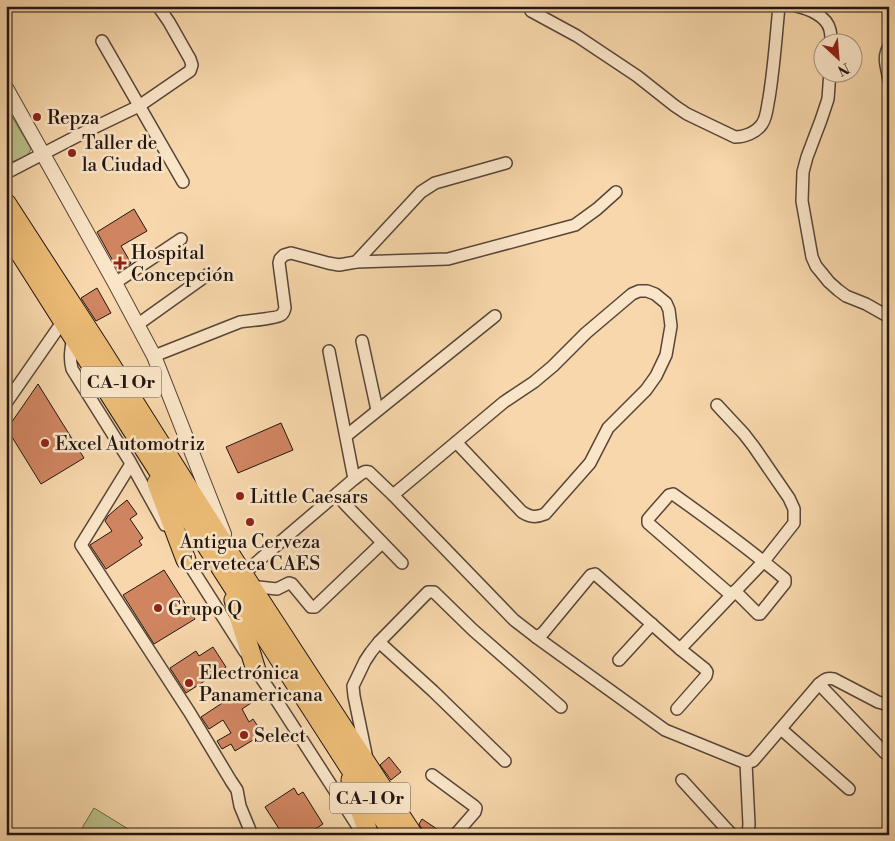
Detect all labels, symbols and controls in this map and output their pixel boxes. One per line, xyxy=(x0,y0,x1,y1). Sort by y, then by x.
north arrow xyxy=(812,32,862,82)
text: N xyxy=(834,58,852,79)
place label: Repza xyxy=(47,106,100,130)
marker: Repza xyxy=(31,111,43,123)
place label: Taller de la Ciudad xyxy=(82,131,163,177)
marker: Taller de la Ciudad xyxy=(66,147,78,159)
place label: Hospital Concepción xyxy=(131,241,234,287)
marker: Hospital Concepción xyxy=(113,256,127,270)
road number: CA-1 Or xyxy=(81,367,161,398)
place label: Excel Automotriz xyxy=(55,432,205,456)
marker: Excel Automotriz xyxy=(39,437,51,449)
place label: Little Caesars xyxy=(250,485,368,509)
marker: Little Caesars xyxy=(234,490,246,502)
marker: Antigua Cerveza Cerveteca CAES xyxy=(244,516,256,528)
place label: Antigua Cerveza Cerveteca CAES xyxy=(179,530,321,576)
place label: Grupo Q xyxy=(168,597,242,621)
marker: Grupo Q xyxy=(152,602,164,614)
place label: Electrónica Panamericana xyxy=(199,661,323,707)
marker: Electrónica Panamericana xyxy=(183,677,195,689)
place label: Select xyxy=(254,724,306,748)
marker: Select xyxy=(238,729,250,741)
road number: CA-1 Or xyxy=(330,782,410,814)

